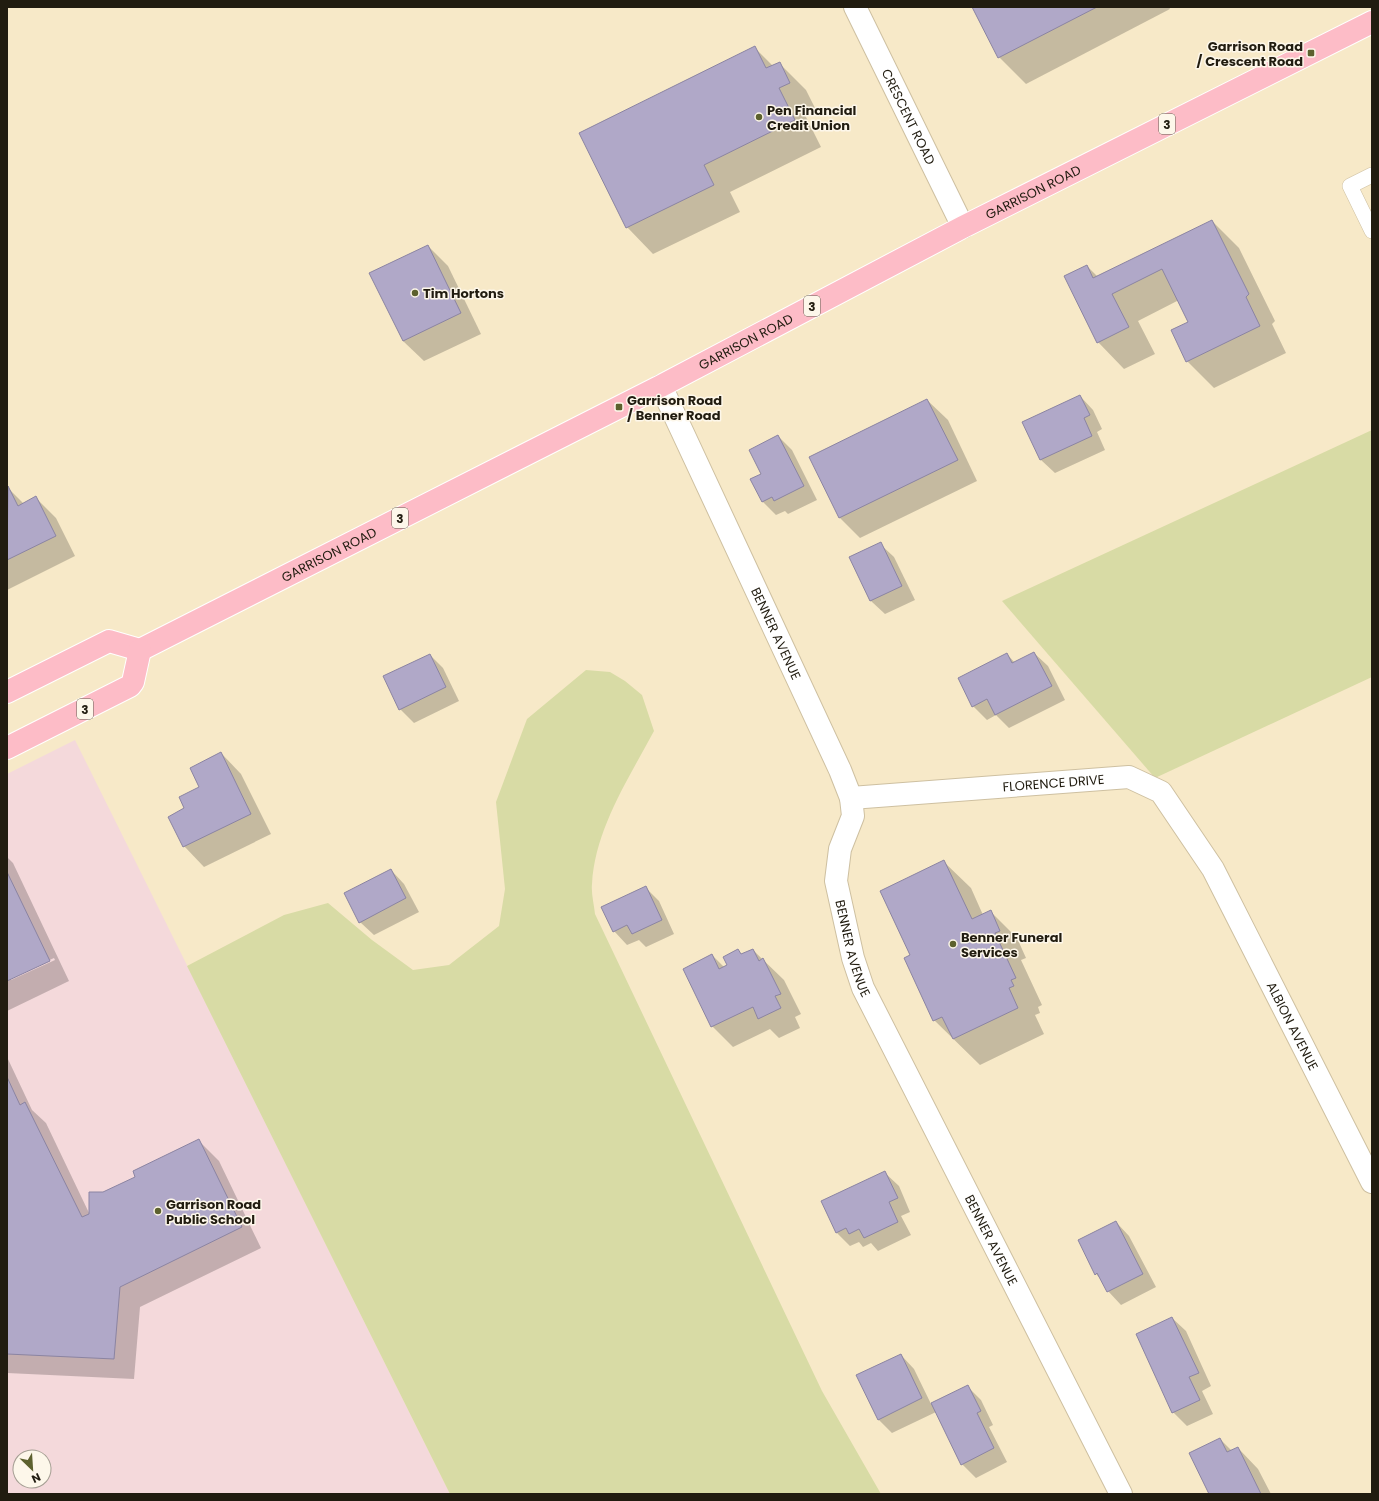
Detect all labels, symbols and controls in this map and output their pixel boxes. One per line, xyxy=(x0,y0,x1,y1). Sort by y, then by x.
place label: Garrison Road / Crescent Road xyxy=(1197,37,1303,71)
marker: Garrison Road / Crescent Road xyxy=(1306,48,1316,58)
street label: CRESCENT ROAD xyxy=(877,65,940,168)
place label: Pen Financial Credit Union xyxy=(767,101,856,135)
marker: Pen Financial Credit Union xyxy=(754,112,764,122)
road number: 3 xyxy=(1159,114,1175,134)
street label: GARRISON ROAD xyxy=(982,160,1084,224)
place label: Tim Hortons xyxy=(423,284,504,303)
marker: Tim Hortons xyxy=(410,288,420,298)
road number: 3 xyxy=(804,296,820,316)
street label: GARRISON ROAD xyxy=(695,309,796,374)
place label: Garrison Road / Benner Road xyxy=(627,391,722,425)
marker: Garrison Road / Benner Road xyxy=(614,402,624,412)
road number: 3 xyxy=(392,508,408,528)
street label: GARRISON ROAD xyxy=(278,522,380,586)
street label: BENNER AVENUE xyxy=(747,584,806,683)
road number: 3 xyxy=(77,699,93,719)
street label: FLORENCE DRIVE xyxy=(1002,769,1105,796)
street label: BENNER AVENUE xyxy=(831,898,875,1000)
place label: Benner Funeral Services xyxy=(961,928,1062,962)
marker: Benner Funeral Services xyxy=(948,939,958,949)
street label: ALBION AVENUE xyxy=(1262,978,1323,1074)
street label: BENNER AVENUE xyxy=(960,1191,1023,1289)
place label: Garrison Road Public School xyxy=(166,1195,261,1229)
marker: Garrison Road Public School xyxy=(153,1206,163,1216)
north arrow xyxy=(12,1449,52,1489)
text: N xyxy=(29,1469,43,1487)

